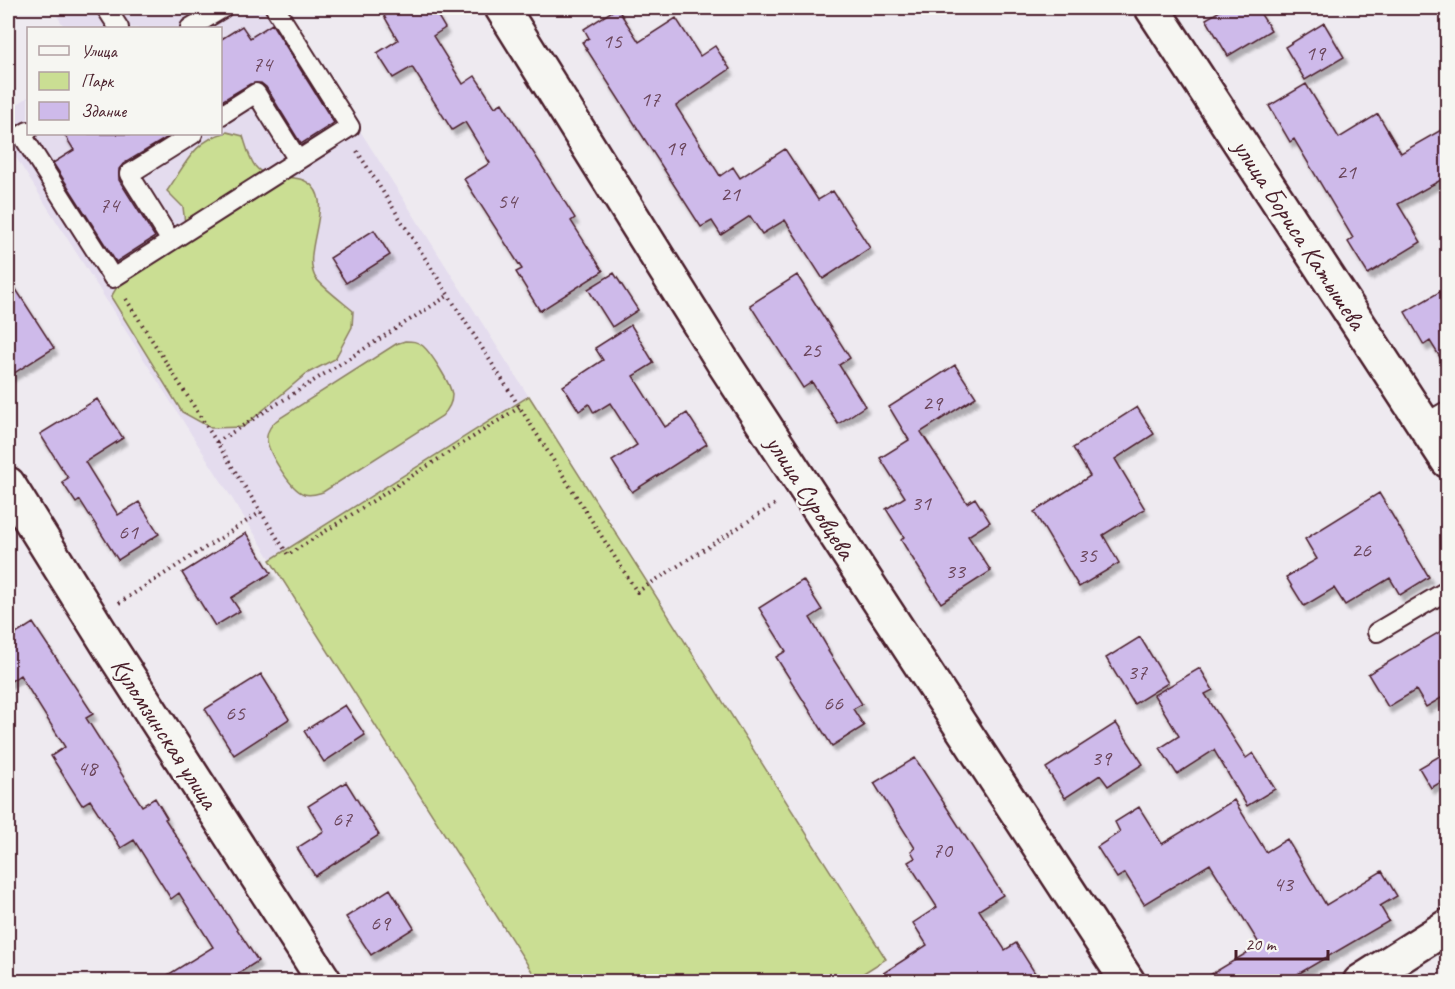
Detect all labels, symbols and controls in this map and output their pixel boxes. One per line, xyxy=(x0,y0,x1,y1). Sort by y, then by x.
legend xyxy=(27,27,222,135)
house number: 15 xyxy=(602,27,623,55)
house number: 19 xyxy=(1305,39,1327,67)
text: Улица xyxy=(81,40,118,62)
house number: 74 xyxy=(252,50,274,78)
text: Парк xyxy=(81,70,115,92)
house number: 17 xyxy=(640,85,661,113)
text: Здание xyxy=(81,100,127,122)
street label: улица Бориса Катышева xyxy=(1225,131,1374,337)
house number: 19 xyxy=(665,134,687,162)
house number: 21 xyxy=(1336,158,1357,186)
house number: 21 xyxy=(720,180,741,208)
house number: 54 xyxy=(497,187,519,215)
house number: 74 xyxy=(99,191,121,219)
house number: 25 xyxy=(801,336,822,364)
house number: 29 xyxy=(922,389,944,417)
street label: улица Суровцева xyxy=(757,427,864,567)
house number: 31 xyxy=(911,489,932,517)
house number: 61 xyxy=(118,518,139,546)
house number: 26 xyxy=(1351,536,1372,564)
house number: 35 xyxy=(1077,541,1098,569)
house number: 33 xyxy=(945,557,967,585)
street label: Куломзинская улица xyxy=(103,651,227,816)
house number: 37 xyxy=(1127,658,1148,686)
house number: 66 xyxy=(823,689,844,717)
house number: 65 xyxy=(225,699,246,727)
house number: 39 xyxy=(1091,744,1113,772)
house number: 48 xyxy=(77,754,99,782)
house number: 67 xyxy=(332,805,353,833)
house number: 70 xyxy=(932,836,954,864)
house number: 43 xyxy=(1273,870,1295,898)
house number: 69 xyxy=(370,909,392,937)
scale bar xyxy=(1236,923,1328,961)
text: 20 m xyxy=(1245,933,1278,955)

